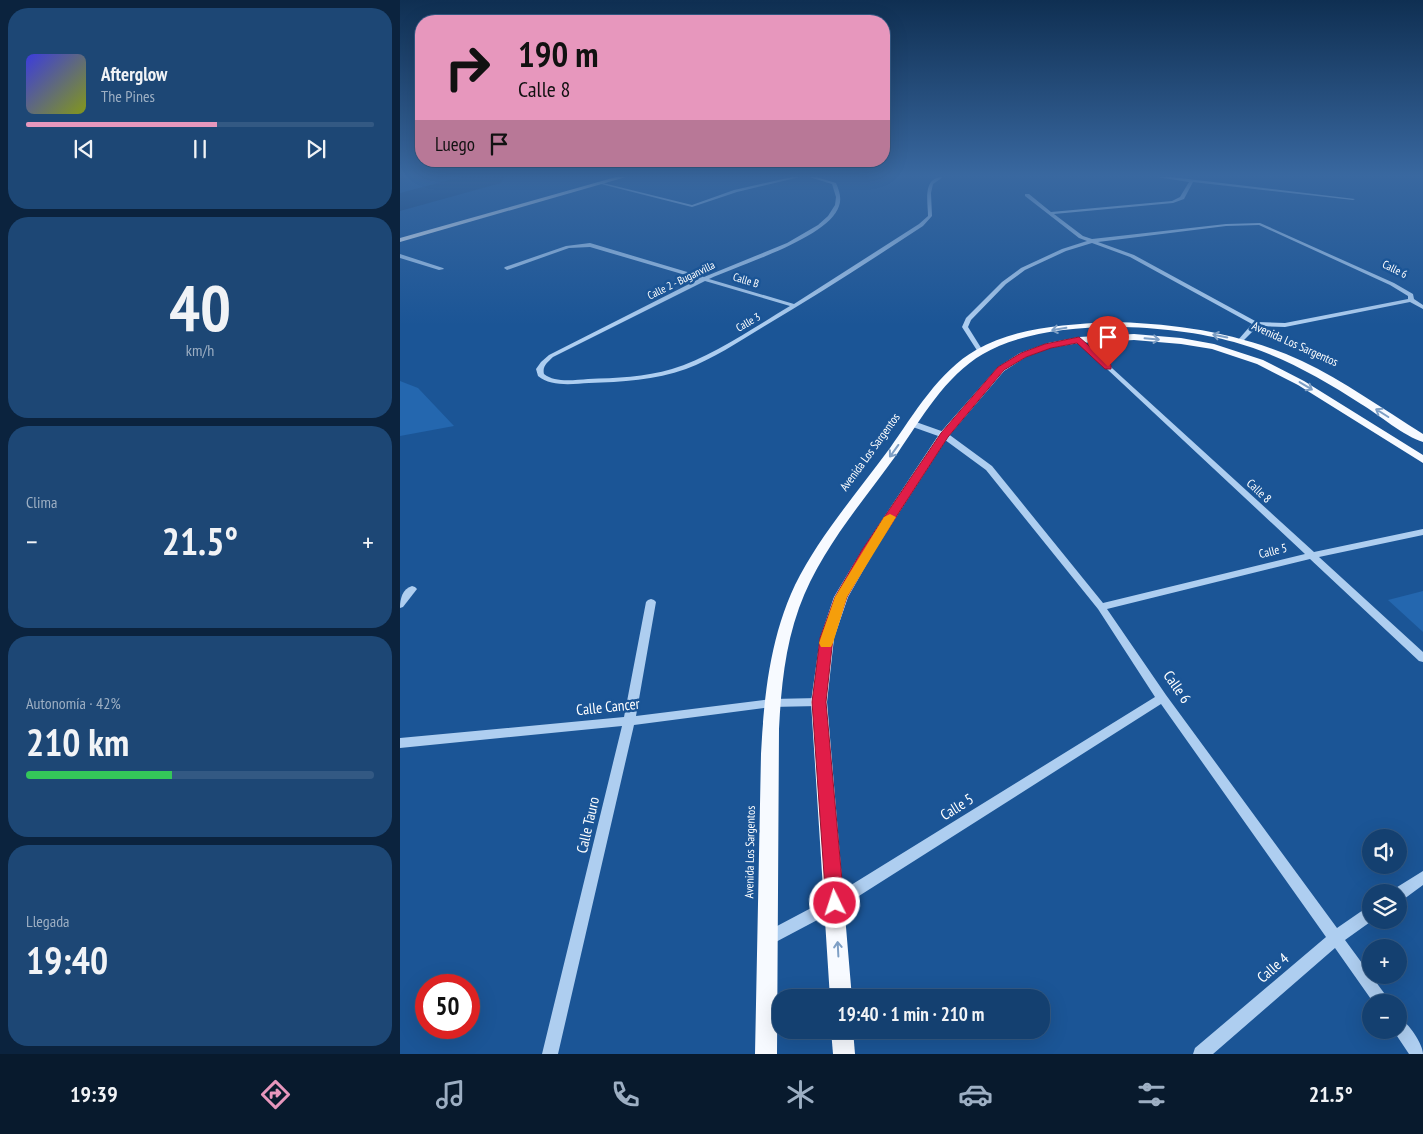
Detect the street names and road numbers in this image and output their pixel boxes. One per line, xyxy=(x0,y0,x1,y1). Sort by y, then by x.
street label: Calle 6 xyxy=(1380,257,1410,281)
street label: Calle 2 - Buganvilla xyxy=(645,258,717,302)
street label: Calle B xyxy=(731,269,761,291)
street label: Calle 3 xyxy=(733,309,763,335)
street label: Avenida Los Sargentos xyxy=(1250,318,1341,369)
street label: Avenida Los Sargentos xyxy=(836,410,903,494)
street label: Calle 8 xyxy=(1244,475,1275,506)
street label: Calle 5 xyxy=(1257,540,1289,561)
street label: Calle 6 xyxy=(1159,667,1196,707)
street label: Calle Cancer xyxy=(575,694,641,719)
street label: Calle 5 xyxy=(937,789,977,824)
street label: Calle Tauro xyxy=(572,795,603,855)
street label: Avenida Los Sargentos xyxy=(741,806,758,898)
street label: Calle 4 xyxy=(1253,949,1293,987)

